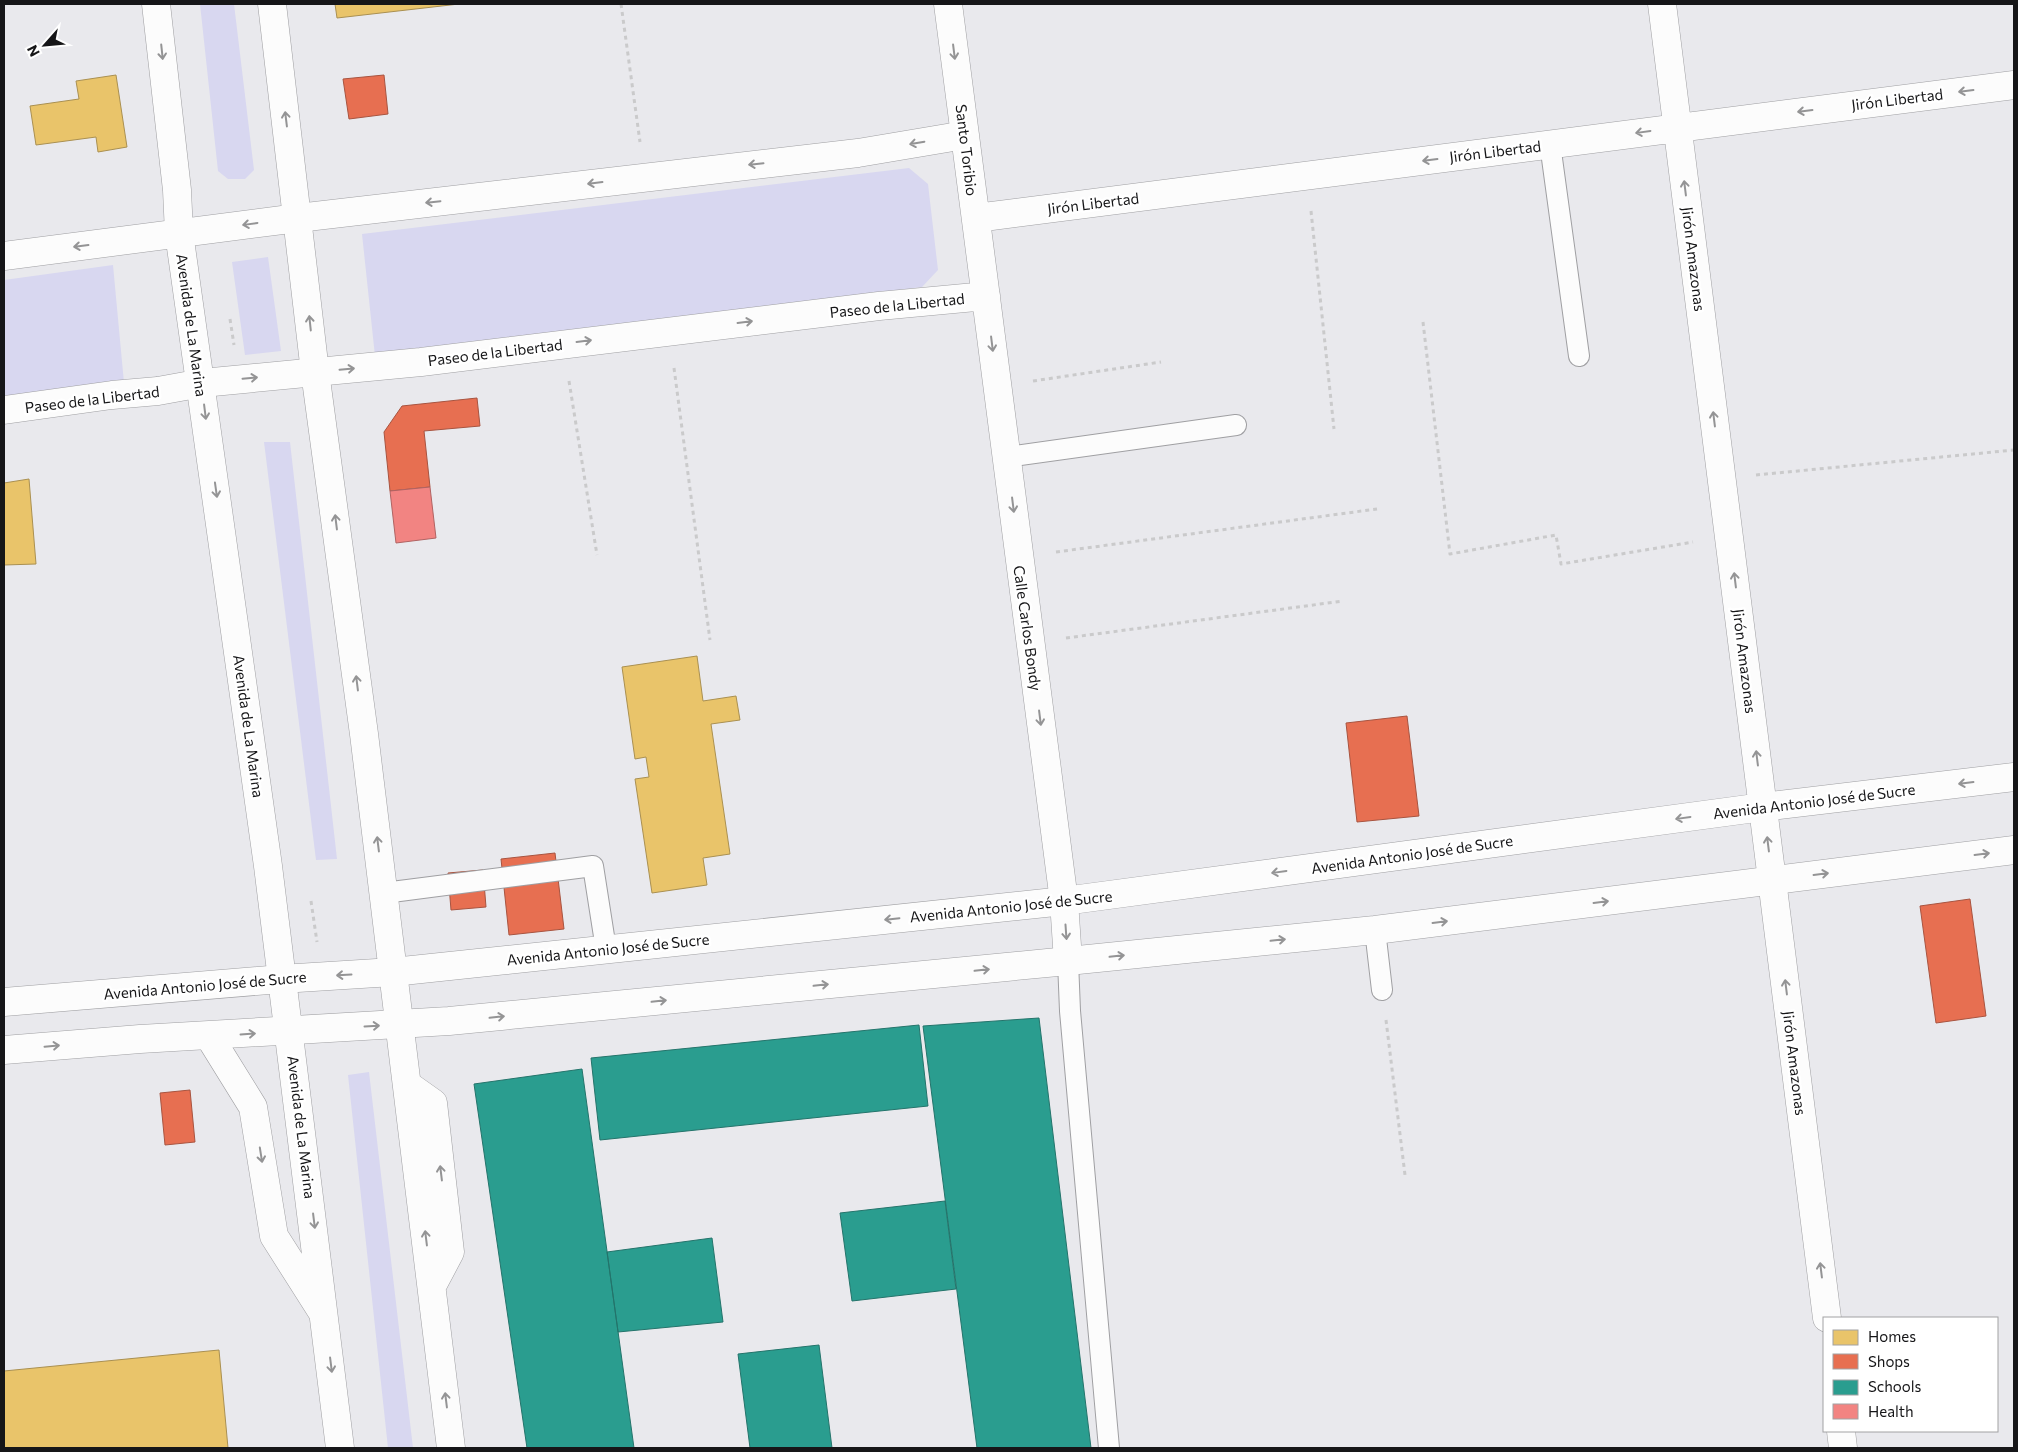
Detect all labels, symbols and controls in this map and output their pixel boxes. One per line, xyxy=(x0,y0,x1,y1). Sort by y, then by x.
north arrow xyxy=(20,20,70,70)
text: N xyxy=(23,43,43,60)
one-way arrow xyxy=(157,44,167,60)
one-way arrow xyxy=(949,44,959,60)
street label: Jirón Libertad xyxy=(1850,84,1944,114)
one-way arrow xyxy=(1958,86,1974,96)
street label: Santo Toribio xyxy=(952,103,982,197)
one-way arrow xyxy=(1797,106,1813,116)
one-way arrow xyxy=(281,112,291,128)
one-way arrow xyxy=(1636,127,1652,137)
street label: Jirón Libertad xyxy=(1448,136,1542,166)
one-way arrow xyxy=(910,138,926,148)
one-way arrow xyxy=(1423,155,1439,165)
one-way arrow xyxy=(748,159,764,169)
one-way arrow xyxy=(587,178,603,188)
one-way arrow xyxy=(1680,180,1690,196)
street label: Jirón Libertad xyxy=(1046,188,1140,218)
one-way arrow xyxy=(426,197,442,207)
street label: Jirón Amazonas xyxy=(1679,206,1709,313)
one-way arrow xyxy=(242,219,258,229)
one-way arrow xyxy=(74,241,90,251)
street label: Avenida de La Marina xyxy=(173,252,211,398)
street label: Paseo de la Libertad xyxy=(829,289,965,321)
one-way arrow xyxy=(305,316,314,332)
one-way arrow xyxy=(737,317,753,327)
street label: Paseo de la Libertad xyxy=(427,335,563,369)
one-way arrow xyxy=(575,336,591,346)
one-way arrow xyxy=(987,336,997,352)
one-way arrow xyxy=(339,364,355,374)
one-way arrow xyxy=(242,373,258,383)
street label: Paseo de la Libertad xyxy=(24,382,160,416)
one-way arrow xyxy=(200,404,210,420)
one-way arrow xyxy=(1709,411,1719,427)
one-way arrow xyxy=(211,482,221,498)
one-way arrow xyxy=(1008,497,1018,513)
one-way arrow xyxy=(331,514,341,530)
street label: Calle Carlos Bondy xyxy=(1010,564,1046,692)
one-way arrow xyxy=(1730,572,1740,588)
street label: Jirón Amazonas xyxy=(1730,608,1760,715)
street label: Avenida de La Marina xyxy=(230,653,268,799)
one-way arrow xyxy=(352,675,362,691)
one-way arrow xyxy=(1035,710,1045,726)
one-way arrow xyxy=(1752,751,1762,767)
one-way arrow xyxy=(1958,778,1974,788)
street label: Avenida Antonio José de Sucre xyxy=(1712,780,1916,822)
one-way arrow xyxy=(1675,813,1691,823)
street label: Avenida Antonio José de Sucre xyxy=(1310,831,1514,877)
one-way arrow xyxy=(373,836,383,852)
one-way arrow xyxy=(1763,836,1773,852)
one-way arrow xyxy=(1974,849,1990,859)
one-way arrow xyxy=(1271,867,1287,877)
one-way arrow xyxy=(1813,869,1829,879)
street label: Avenida Antonio José de Sucre xyxy=(909,886,1113,926)
one-way arrow xyxy=(1593,897,1609,907)
one-way arrow xyxy=(884,914,900,924)
one-way arrow xyxy=(1432,917,1448,927)
one-way arrow xyxy=(1061,923,1071,939)
street label: Avenida Antonio José de Sucre xyxy=(506,929,710,969)
one-way arrow xyxy=(1270,935,1286,945)
one-way arrow xyxy=(1108,952,1124,961)
one-way arrow xyxy=(974,965,990,975)
street label: Avenida Antonio José de Sucre xyxy=(103,967,307,1003)
one-way arrow xyxy=(337,970,353,979)
one-way arrow xyxy=(1781,979,1791,995)
one-way arrow xyxy=(812,981,828,990)
one-way arrow xyxy=(650,996,666,1006)
street label: Jirón Amazonas xyxy=(1780,1010,1810,1117)
one-way arrow xyxy=(489,1012,505,1022)
one-way arrow xyxy=(364,1021,380,1030)
one-way arrow xyxy=(240,1029,256,1038)
one-way arrow xyxy=(44,1042,60,1051)
street label: Avenida de La Marina xyxy=(284,1054,320,1200)
one-way arrow xyxy=(256,1147,266,1163)
one-way arrow xyxy=(436,1165,446,1181)
one-way arrow xyxy=(309,1212,319,1228)
one-way arrow xyxy=(421,1231,431,1247)
one-way arrow xyxy=(1816,1262,1826,1278)
legend xyxy=(1823,1317,1998,1432)
text: Homes xyxy=(1868,1327,1916,1345)
text: Shops xyxy=(1868,1352,1910,1370)
one-way arrow xyxy=(326,1357,336,1373)
text: Schools xyxy=(1868,1377,1922,1395)
one-way arrow xyxy=(441,1392,451,1408)
text: Health xyxy=(1868,1402,1914,1420)

